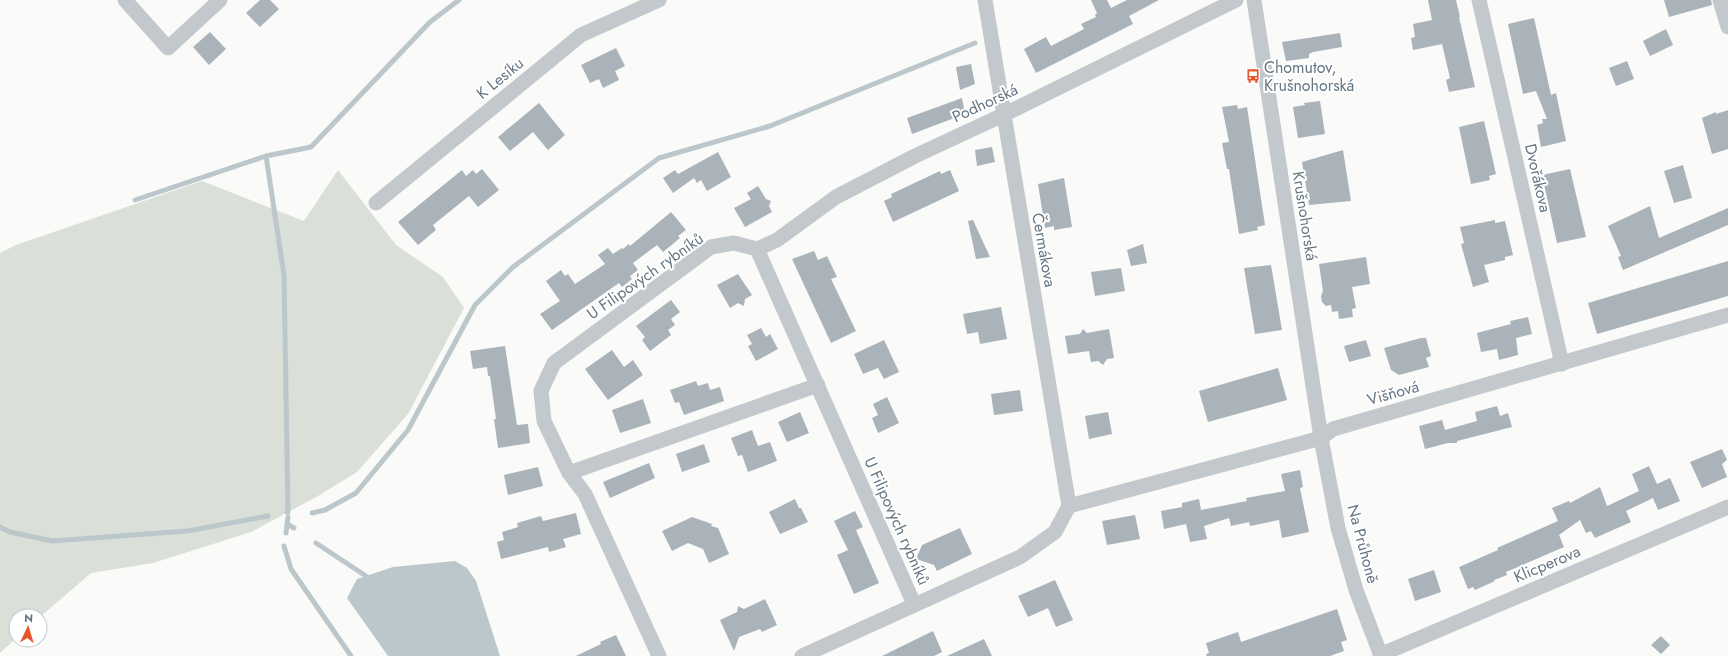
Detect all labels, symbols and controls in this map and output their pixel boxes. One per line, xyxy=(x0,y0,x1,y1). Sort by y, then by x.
street label: K Lesíku xyxy=(471,52,529,104)
place label: Chomutov, Krušnohorská xyxy=(1264,56,1354,97)
bus stop icon: Chomutov, Krušnohorská xyxy=(1245,68,1261,84)
street label: Podhorská xyxy=(948,78,1022,128)
street label: Dvořákova xyxy=(1519,141,1557,215)
street label: Krušnohorská xyxy=(1287,170,1323,262)
street label: Čermákova xyxy=(1026,211,1062,289)
street label: U Filipových rybníků xyxy=(582,227,708,325)
street label: Višňová xyxy=(1364,375,1422,411)
street label: U Filipových rybníků xyxy=(858,453,936,589)
street label: Na Průhoně xyxy=(1341,502,1385,586)
street label: Klicperova xyxy=(1510,540,1584,588)
north arrow xyxy=(8,608,48,648)
text: N xyxy=(24,610,34,626)

